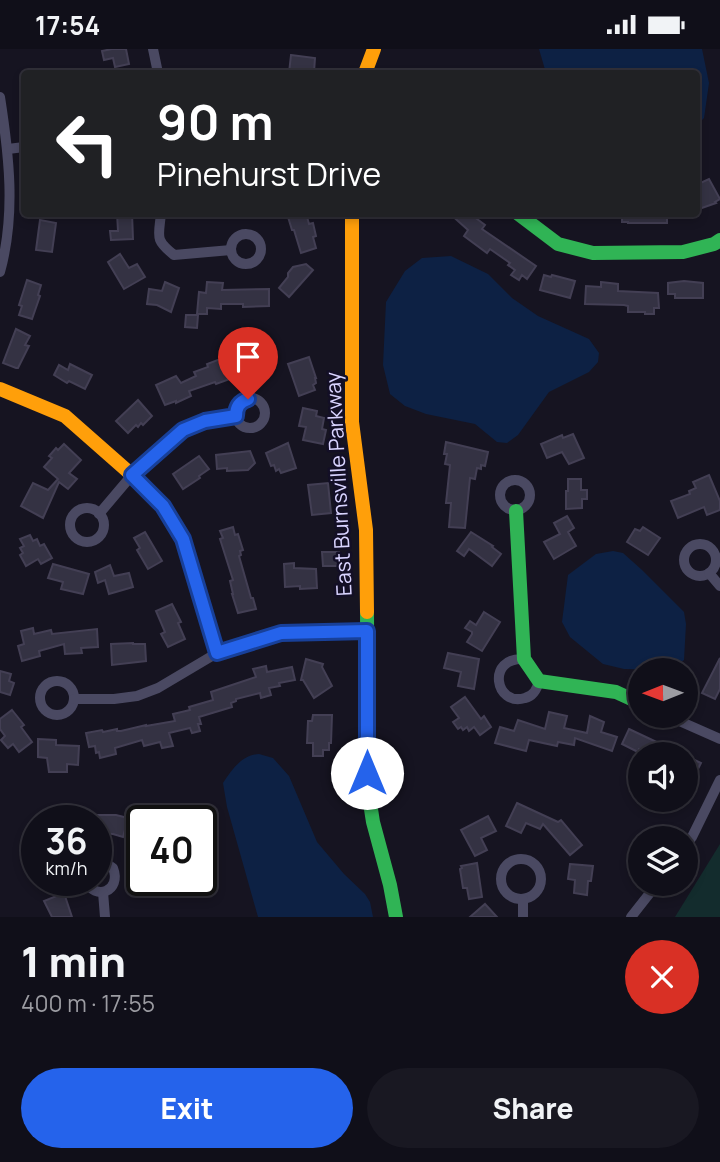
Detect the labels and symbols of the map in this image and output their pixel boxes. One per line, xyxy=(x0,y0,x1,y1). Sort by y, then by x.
pin xyxy=(218,327,278,399)
street label: East Burnsville Parkway xyxy=(318,371,358,597)
north arrow xyxy=(628,658,698,728)
position arrow xyxy=(330,736,404,810)
speed limit sign: 40 xyxy=(126,805,217,896)

